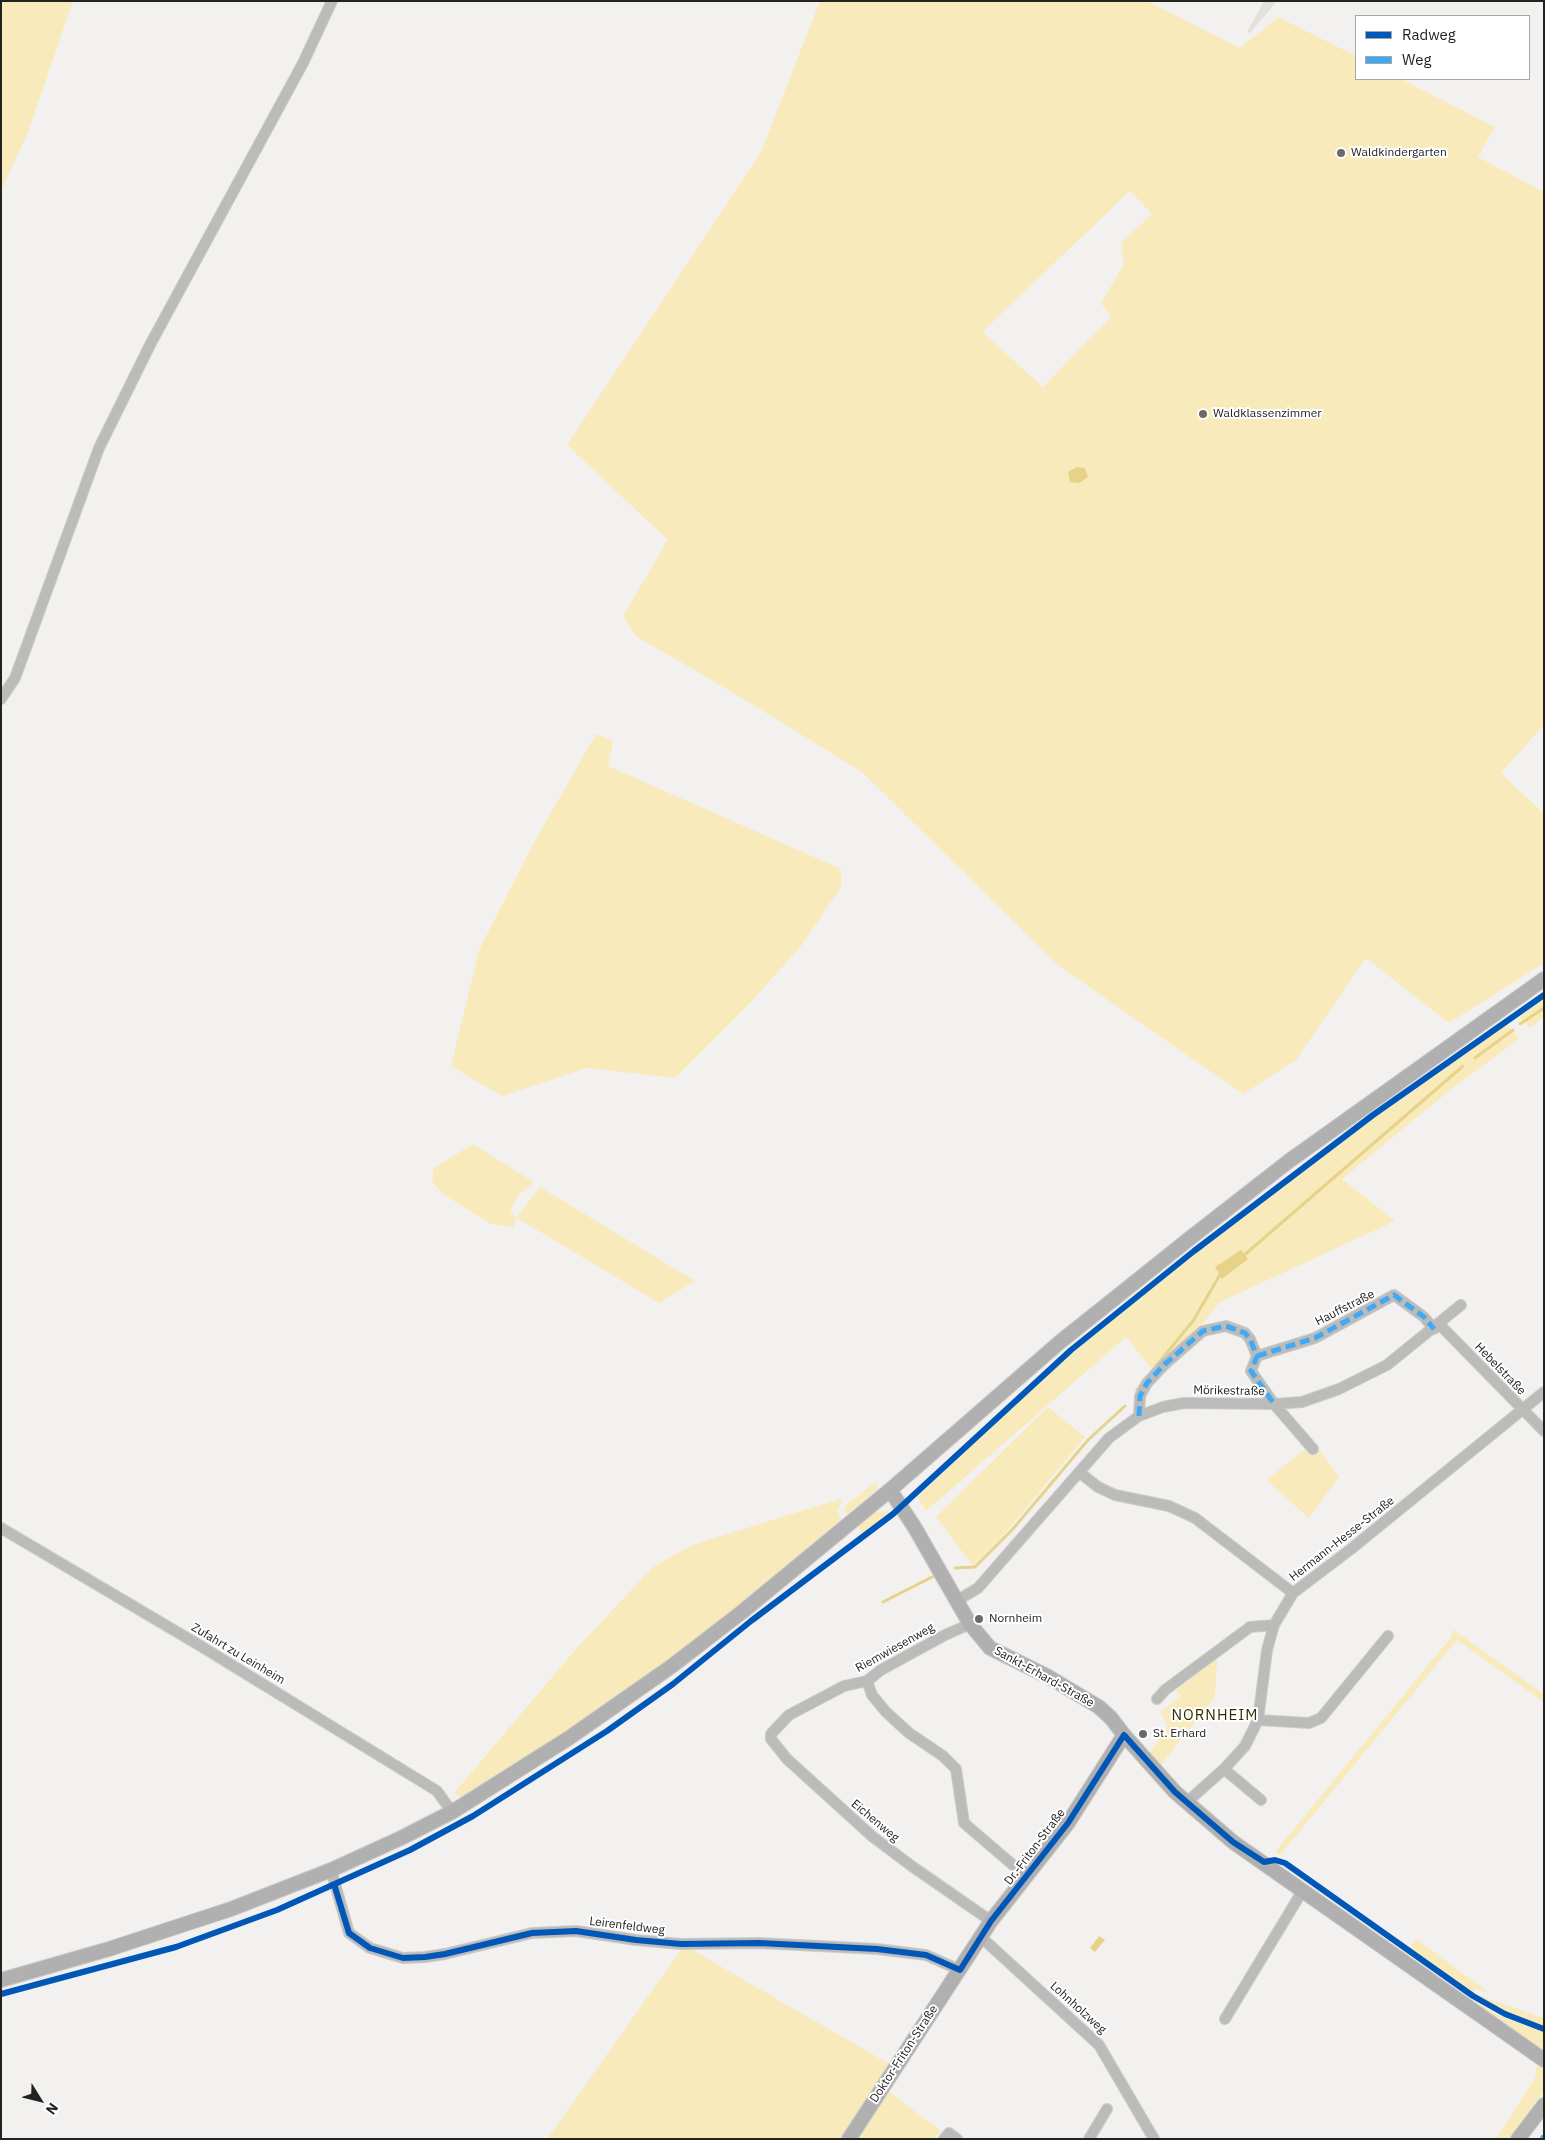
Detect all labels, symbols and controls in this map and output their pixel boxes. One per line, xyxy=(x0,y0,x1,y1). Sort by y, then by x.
legend xyxy=(1355,15,1530,80)
text: Radweg xyxy=(1402,25,1456,44)
text: Weg xyxy=(1402,50,1431,69)
place label: Waldkindergarten xyxy=(1351,146,1447,160)
marker: Waldkindergarten xyxy=(1335,147,1347,159)
place label: Waldklassenzimmer xyxy=(1213,407,1322,421)
marker: Waldklassenzimmer xyxy=(1197,408,1209,420)
street label: Hauffstraße xyxy=(1313,1287,1377,1329)
street label: Hebelstraße xyxy=(1472,1340,1528,1398)
street label: Mörikestraße xyxy=(1193,1383,1265,1399)
street label: Hermann-Hesse-Straße xyxy=(1287,1494,1397,1584)
place label: Nornheim xyxy=(989,1612,1042,1626)
marker: Nornheim xyxy=(973,1613,985,1625)
street label: Zufahrt zu Leinheim xyxy=(189,1620,287,1688)
street label: Riemwiesenweg xyxy=(853,1620,937,1676)
street label: Sankt-Erhard-Straße xyxy=(992,1644,1096,1710)
district label: NORNHEIM xyxy=(1171,1707,1259,1725)
place label: St. Erhard xyxy=(1153,1727,1206,1741)
marker: St. Erhard xyxy=(1137,1728,1149,1740)
street label: Eichenweg xyxy=(848,1797,902,1845)
street label: Dr.-Friton-Straße xyxy=(1002,1806,1068,1888)
street label: Leirenfeldweg xyxy=(588,1914,666,1938)
street label: Lohnholzweg xyxy=(1047,1979,1109,2037)
street label: Doktor-Friton-Straße xyxy=(867,2003,941,2105)
north arrow xyxy=(15,2075,65,2125)
text: N xyxy=(42,2099,62,2118)

